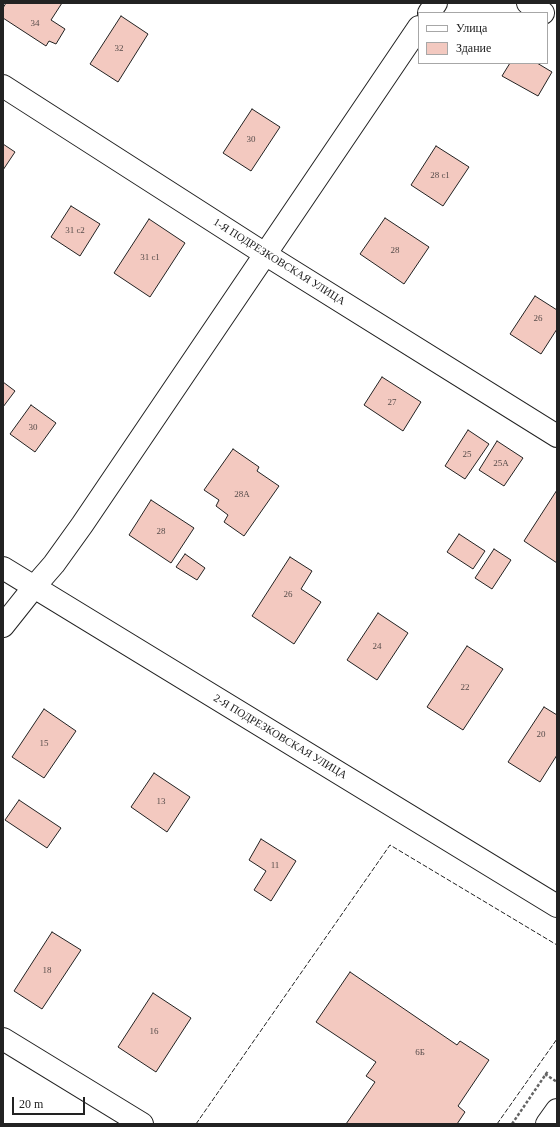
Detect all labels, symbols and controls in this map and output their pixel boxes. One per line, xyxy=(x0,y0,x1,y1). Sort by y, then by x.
legend xyxy=(418,12,548,64)
house number: 34 xyxy=(30,19,40,29)
text: Улица xyxy=(456,21,487,35)
text: Здание xyxy=(456,41,491,55)
house number: 32 xyxy=(114,44,124,54)
house number: 30 xyxy=(246,135,256,145)
house number: 28 с1 xyxy=(430,171,450,181)
street label: 1-Я ПОДРЕЗКОВСКАЯ УЛИЦА xyxy=(210,216,348,308)
house number: 31 с2 xyxy=(65,226,85,236)
house number: 28 xyxy=(390,246,400,256)
house number: 31 с1 xyxy=(140,253,160,263)
house number: 26 xyxy=(534,314,542,324)
house number: 27 xyxy=(388,398,396,408)
house number: 30 xyxy=(28,423,38,433)
house number: 25 xyxy=(462,450,472,460)
house number: 25А xyxy=(493,459,509,469)
house number: 28А xyxy=(234,490,250,500)
house number: 28 xyxy=(156,527,166,537)
house number: 26 xyxy=(284,590,292,600)
house number: 24 xyxy=(372,642,382,652)
house number: 22 xyxy=(460,683,470,693)
street label: 2-Я ПОДРЕЗКОВСКАЯ УЛИЦА xyxy=(211,692,349,782)
house number: 20 xyxy=(536,730,546,740)
house number: 15 xyxy=(40,739,48,749)
house number: 13 xyxy=(156,797,166,807)
house number: 11 xyxy=(271,861,279,871)
house number: 18 xyxy=(42,966,52,976)
house number: 16 xyxy=(150,1027,158,1037)
house number: 6Б xyxy=(415,1048,425,1058)
scale bar xyxy=(14,1089,87,1115)
text: 20 m xyxy=(19,1097,43,1111)

